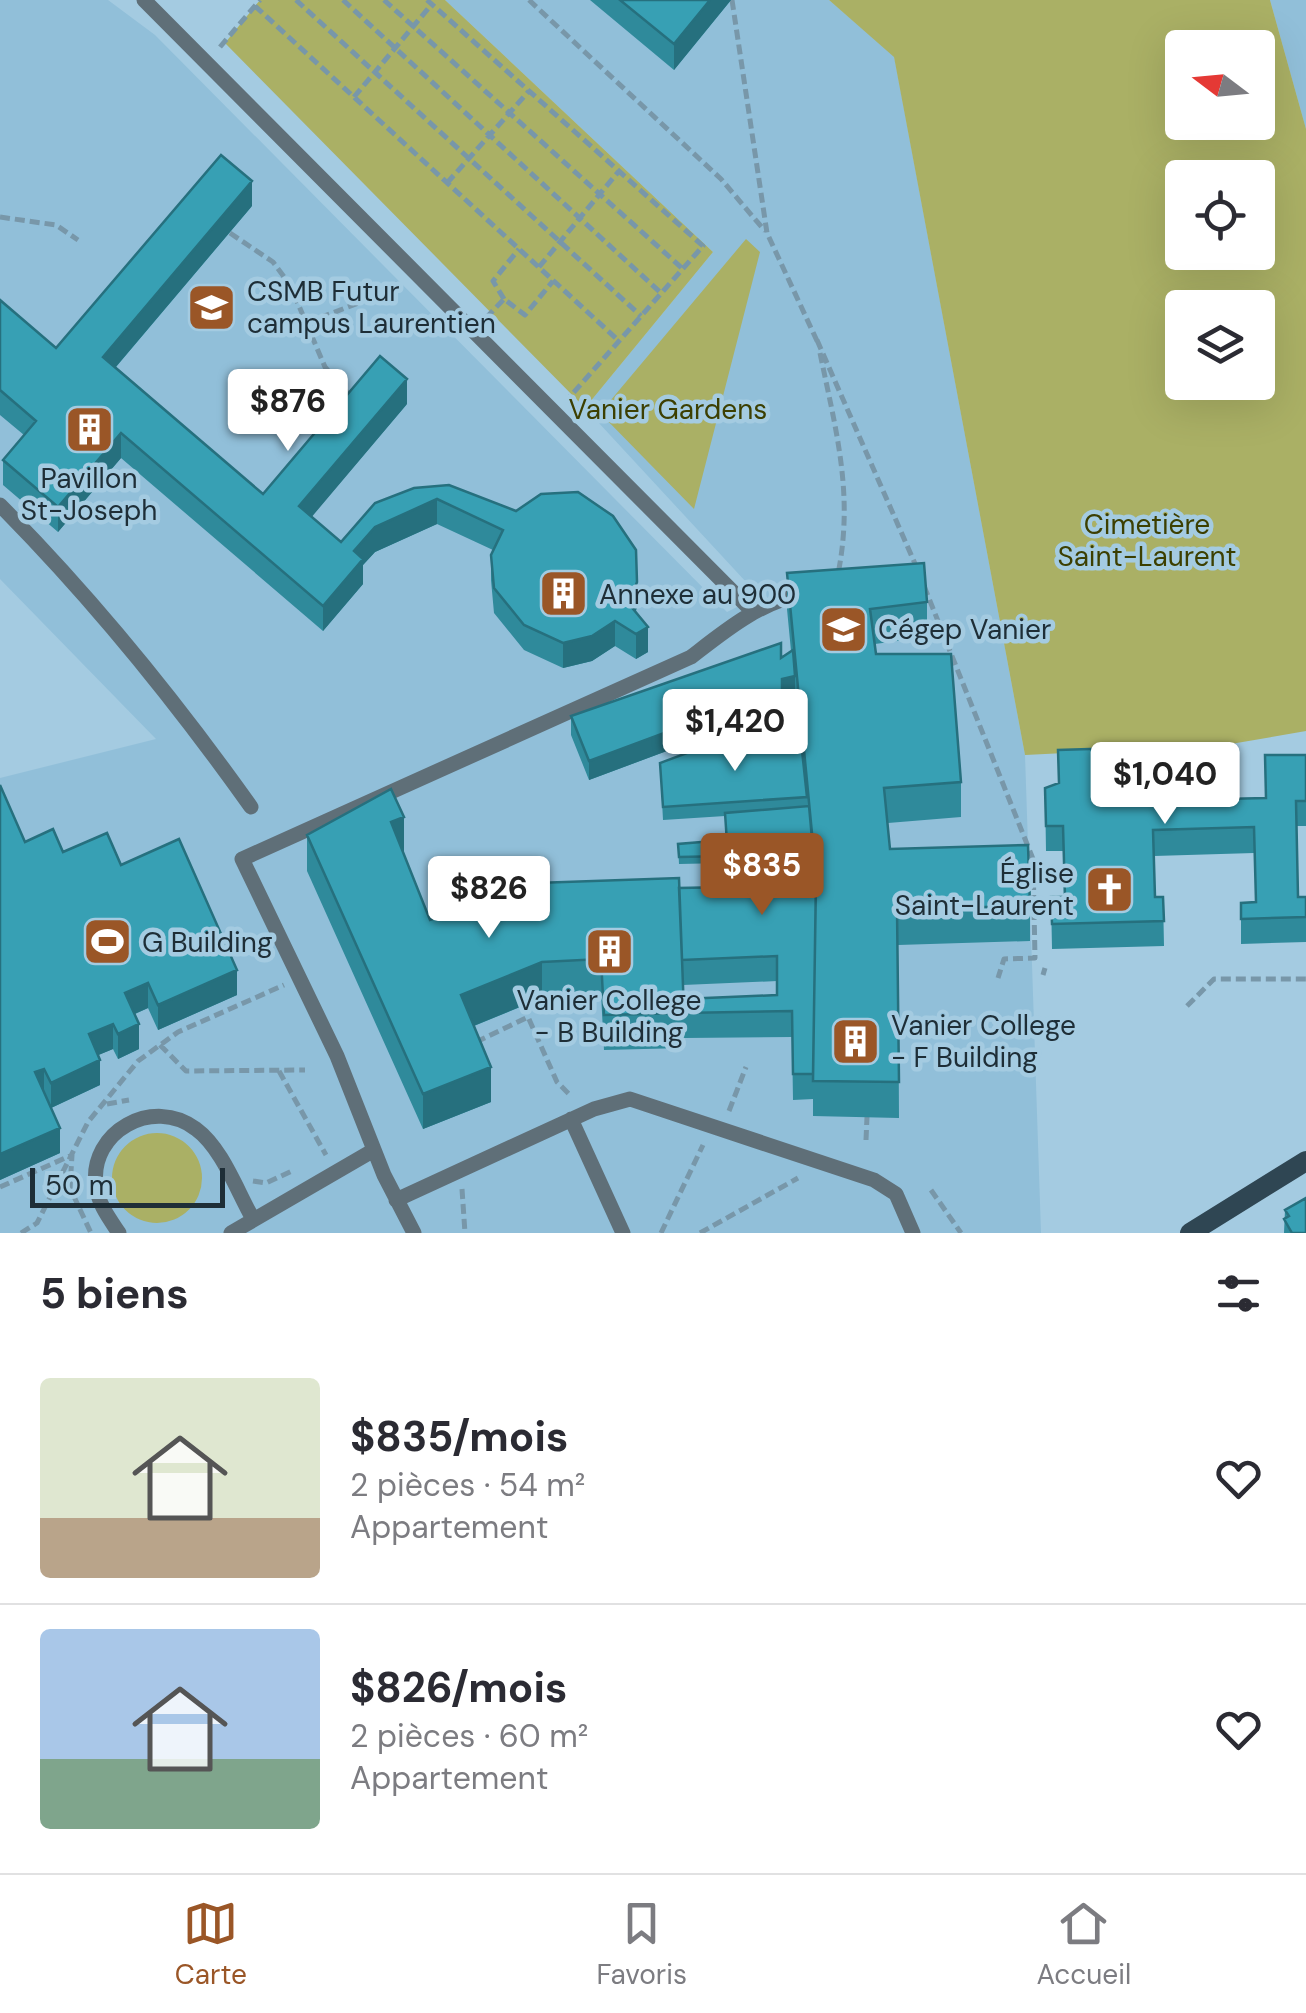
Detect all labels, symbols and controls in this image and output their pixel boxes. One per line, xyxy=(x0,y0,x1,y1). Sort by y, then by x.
north arrow xyxy=(1165,30,1275,140)
map controls xyxy=(1165,30,1275,400)
button: locate xyxy=(1165,160,1275,270)
place label: CSMB Futur campus Laurentien xyxy=(247,273,496,342)
school or university icon: CSMB Futur campus Laurentien xyxy=(186,281,238,333)
button: layers xyxy=(1165,290,1275,400)
pin: $876 xyxy=(229,369,347,454)
text: $876 xyxy=(250,380,326,422)
park label: Vanier Gardens xyxy=(569,391,767,428)
building icon: Pavillon St-Joseph xyxy=(63,404,115,456)
place label: Pavillon St-Joseph xyxy=(21,460,157,529)
park label: Cimetière Saint-Laurent xyxy=(1057,506,1237,575)
building icon: Annexe au 900 xyxy=(538,568,590,620)
place label: Annexe au 900 xyxy=(599,576,796,613)
school or university icon: Cégep Vanier xyxy=(817,603,869,655)
place label: Cégep Vanier xyxy=(878,611,1051,648)
pin: $1,420 xyxy=(654,689,816,774)
text: $1,420 xyxy=(685,700,785,742)
pin: $1,040 xyxy=(1084,742,1246,827)
text: $1,040 xyxy=(1113,753,1217,795)
pin: $835 xyxy=(703,833,821,918)
text: $835 xyxy=(723,844,801,886)
place label: Église Saint-Laurent xyxy=(895,855,1074,924)
pin: $826 xyxy=(430,856,548,941)
church icon: Église Saint-Laurent xyxy=(1083,863,1135,915)
text: $826 xyxy=(450,867,528,909)
sports icon: G Building xyxy=(81,916,133,968)
place label: G Building xyxy=(142,924,273,961)
building icon: Vanier College - B Building xyxy=(583,926,635,978)
place label: Vanier College - B Building xyxy=(517,982,701,1051)
place label: Vanier College - F Building xyxy=(891,1007,1076,1076)
building icon: Vanier College - F Building xyxy=(830,1015,882,1067)
scale bar xyxy=(30,1163,225,1208)
text: 50 m xyxy=(45,1167,114,1204)
text: 5 biens xyxy=(40,1266,189,1321)
icon: filters xyxy=(1211,1266,1266,1321)
text: $835/mois xyxy=(350,1409,568,1464)
icon: home xyxy=(120,1418,240,1538)
icon: heart xyxy=(1211,1451,1266,1506)
text: 2 pièces · 54 m² xyxy=(350,1464,585,1506)
text: Appartement xyxy=(350,1506,548,1548)
text: $826/mois xyxy=(350,1660,567,1715)
icon: home xyxy=(120,1669,240,1789)
icon: heart xyxy=(1211,1702,1266,1757)
text: 2 pièces · 60 m² xyxy=(350,1715,588,1757)
text: Appartement xyxy=(350,1757,548,1799)
tab: Carte xyxy=(175,1896,247,1993)
tab: Favoris xyxy=(596,1896,687,1993)
tab: Accueil xyxy=(1036,1896,1131,1993)

